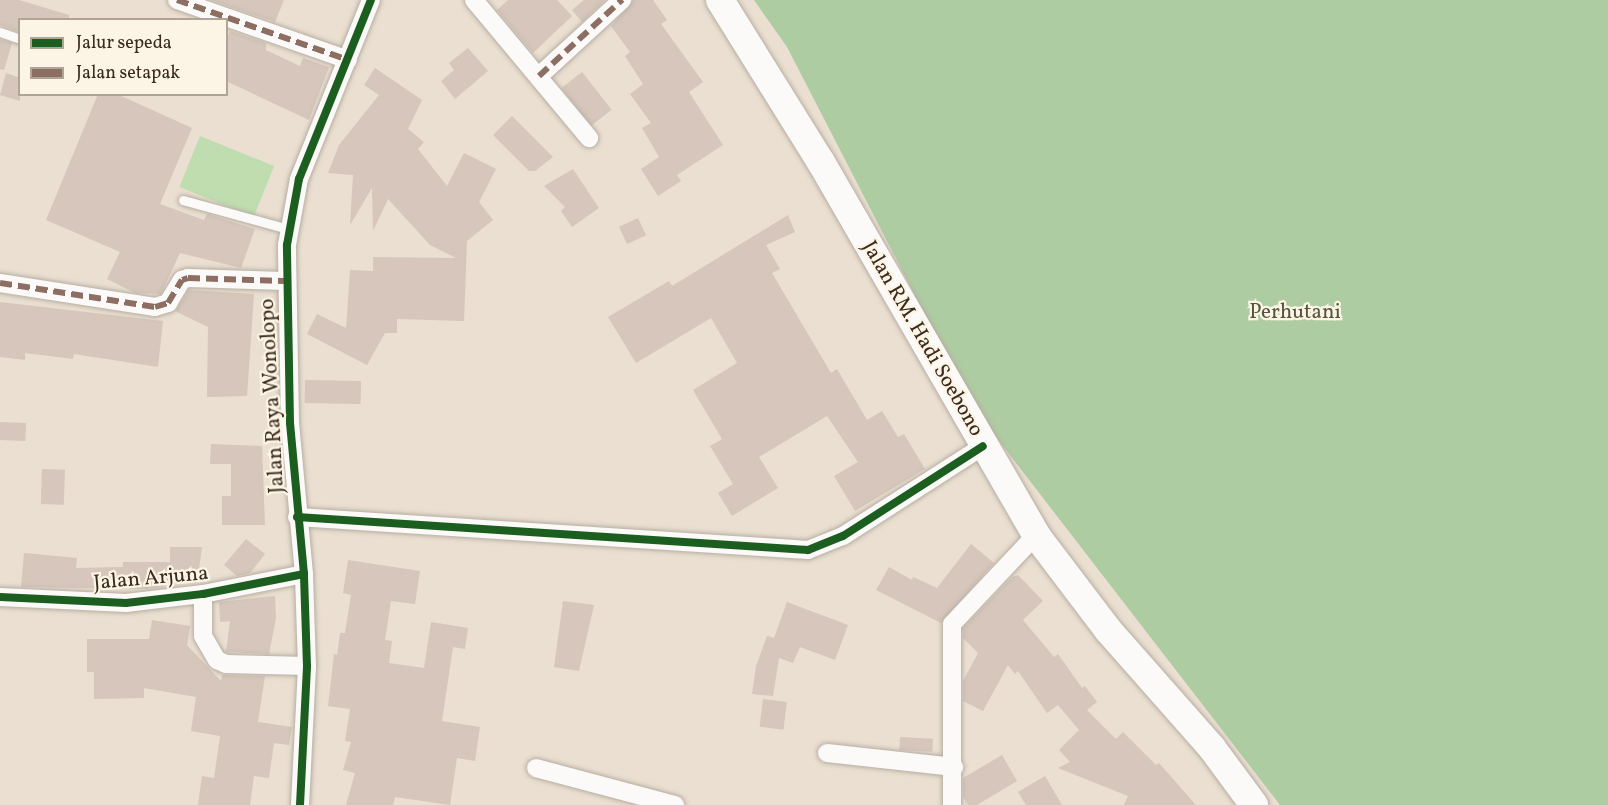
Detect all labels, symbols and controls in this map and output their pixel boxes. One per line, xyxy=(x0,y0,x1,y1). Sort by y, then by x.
legend xyxy=(18,18,228,96)
text: Jalur sepeda xyxy=(76,31,172,56)
text: Jalan setapak xyxy=(76,61,180,86)
street label: Jalan RM. Hadi Soebono xyxy=(856,237,988,441)
street label: Jalan Raya Wonolopo xyxy=(255,298,291,494)
park label: Perhutani xyxy=(1249,300,1341,326)
street label: Jalan Arjuna xyxy=(93,561,209,597)

